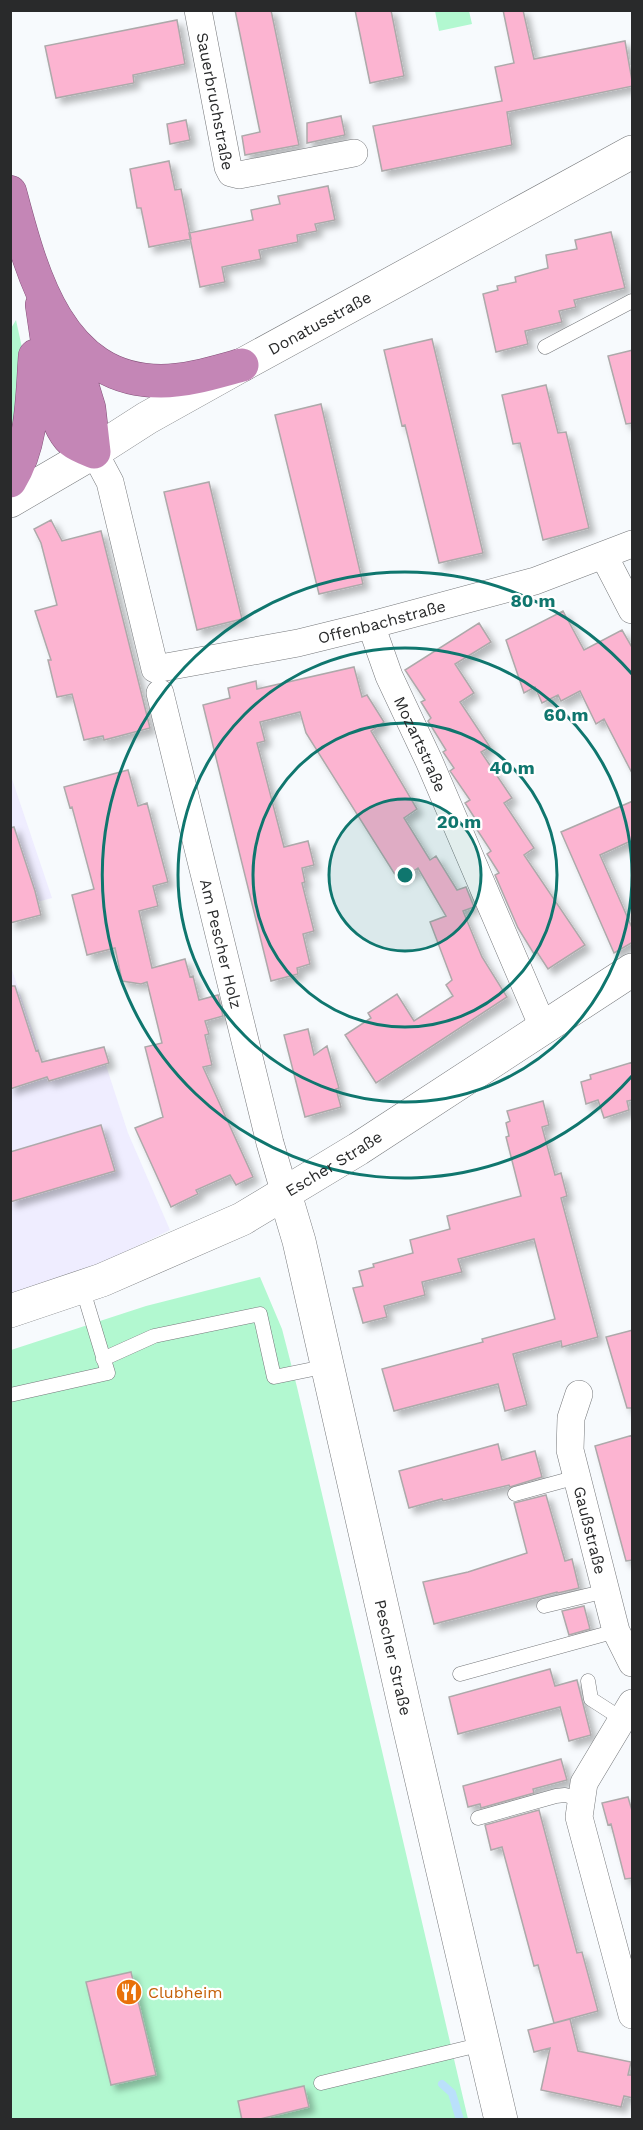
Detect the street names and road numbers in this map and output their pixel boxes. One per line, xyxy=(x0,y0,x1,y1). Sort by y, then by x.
street label: Sauerbruchstraße xyxy=(193,31,238,172)
street label: Donatusstraße xyxy=(265,287,374,358)
street label: Offenbachstraße xyxy=(316,596,448,647)
street label: Mozartstraße xyxy=(390,693,451,795)
street label: Am Pescher Holz xyxy=(196,877,246,1010)
street label: Escher Straße xyxy=(282,1126,386,1200)
street label: Gaußstraße xyxy=(570,1484,611,1576)
street label: Pescher Straße xyxy=(371,1597,416,1717)

